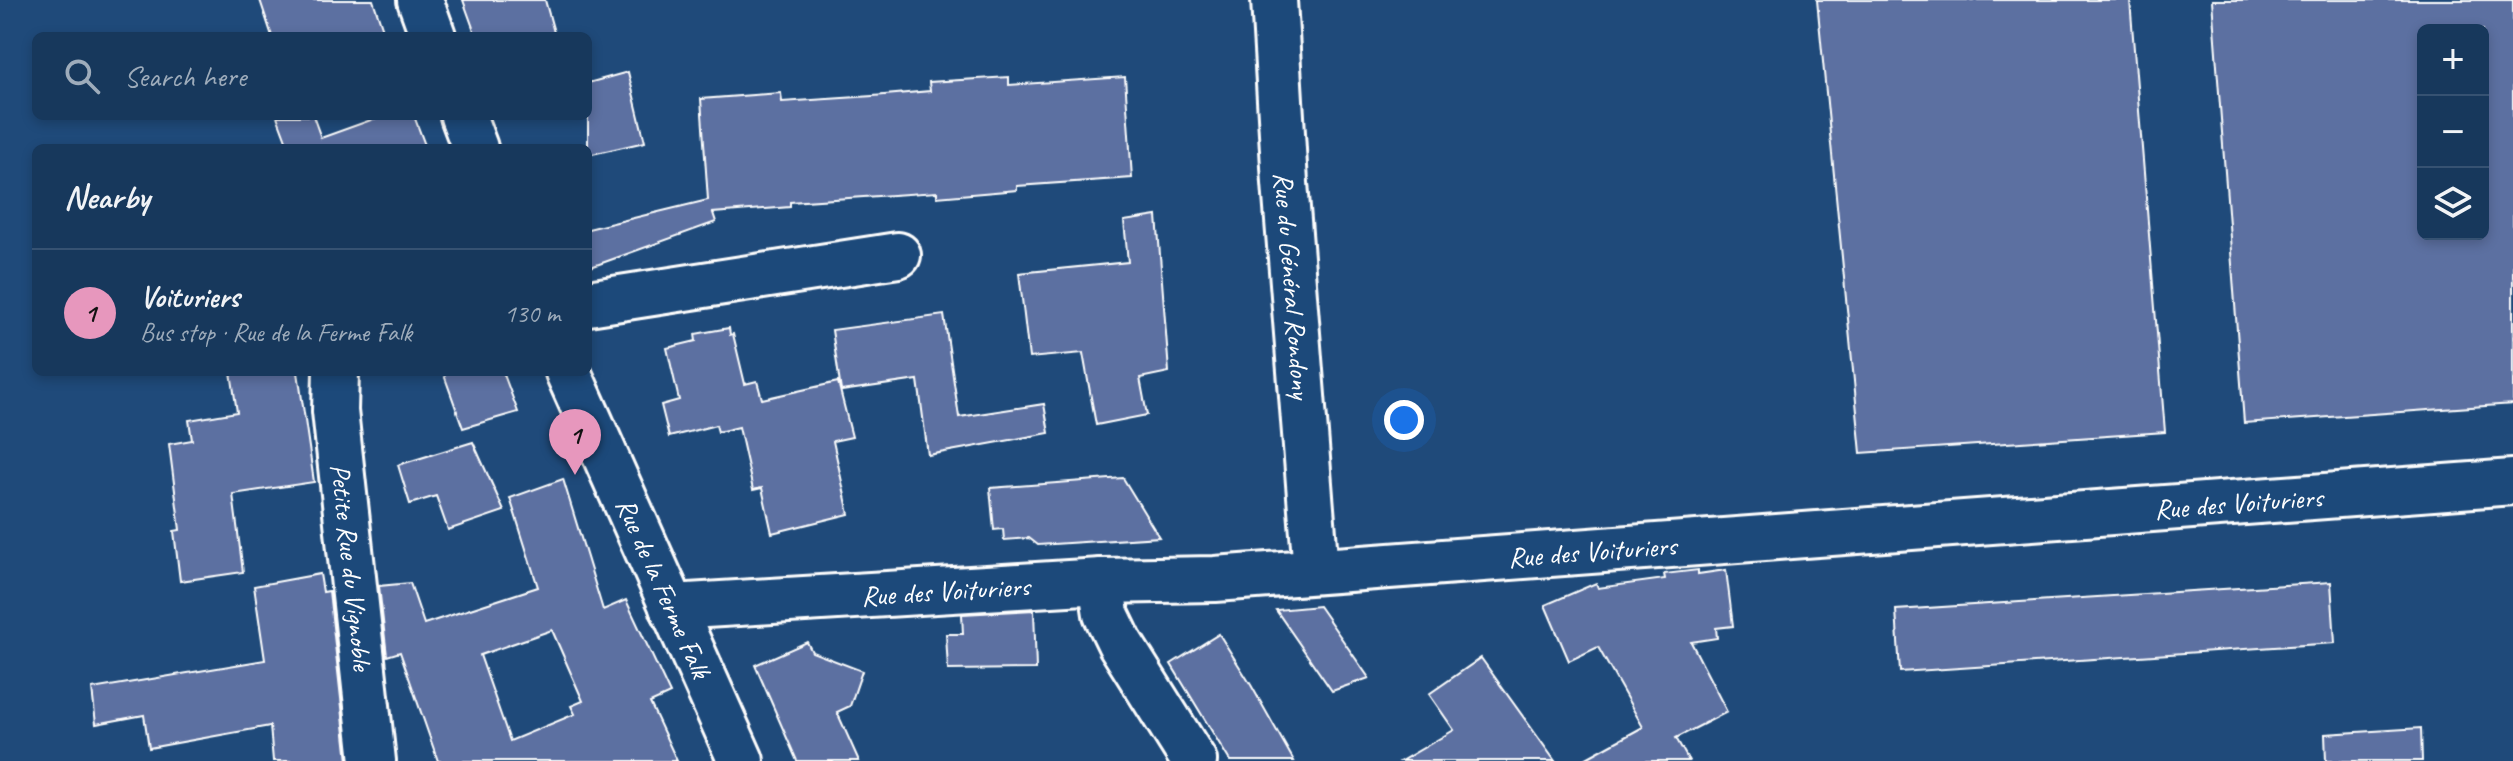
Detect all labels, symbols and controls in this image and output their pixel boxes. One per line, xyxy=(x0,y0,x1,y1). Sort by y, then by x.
map controls xyxy=(2417,24,2489,240)
button: + xyxy=(2417,24,2489,96)
search box xyxy=(32,32,592,120)
icon: search xyxy=(60,54,104,98)
text: Search here xyxy=(124,57,246,95)
button: − xyxy=(2417,96,2489,168)
button: layers xyxy=(2417,168,2489,240)
street label: Rue du Général Rondony xyxy=(1266,171,1319,402)
text: Nearby xyxy=(64,175,150,218)
text: Voituriers xyxy=(140,278,240,316)
text: 1 xyxy=(84,297,96,330)
text: 130 m xyxy=(504,297,560,330)
text: Bus stop · Rue de la Ferme Falk xyxy=(140,316,412,349)
your location xyxy=(1384,400,1424,440)
pin: 1 xyxy=(549,409,601,475)
street label: Petite Rue du Vignoble xyxy=(323,462,380,674)
street label: Rue des Voituriers xyxy=(2153,479,2326,527)
street label: Rue de la Ferme Falk xyxy=(608,492,720,685)
street label: Rue des Voituriers xyxy=(1507,527,1680,575)
street label: Rue des Voituriers xyxy=(860,568,1033,613)

